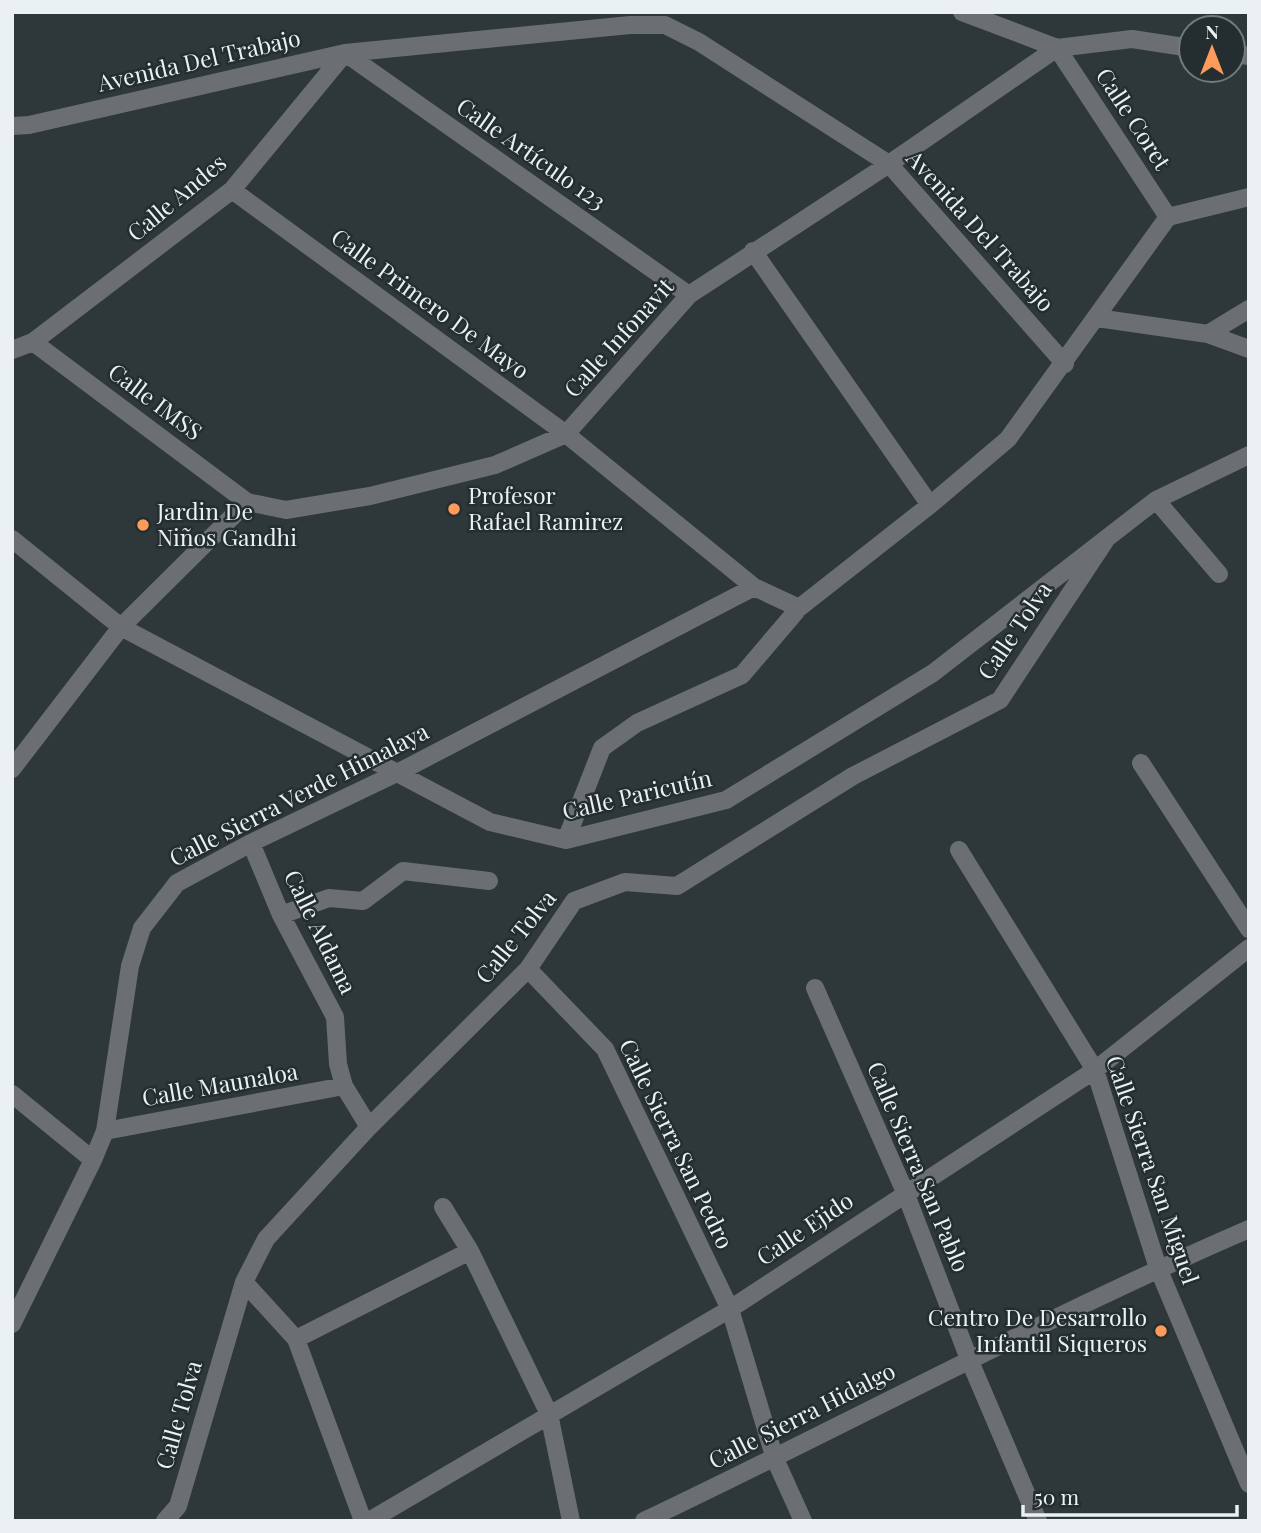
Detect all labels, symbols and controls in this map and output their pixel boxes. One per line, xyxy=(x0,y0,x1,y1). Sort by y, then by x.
north arrow xyxy=(1177,14,1247,84)
text: N xyxy=(1205,18,1219,44)
street label: Avenida Del Trabajo xyxy=(93,21,303,98)
street label: Calle Coret xyxy=(1090,61,1179,176)
street label: Calle Artículo 123 xyxy=(451,90,613,216)
street label: Avenida Del Trabajo xyxy=(900,142,1062,317)
street label: Calle Andes xyxy=(120,146,232,247)
street label: Calle Primero De Mayo xyxy=(326,220,536,385)
street label: Calle Infonavit xyxy=(556,270,680,403)
street label: Calle IMSS xyxy=(103,355,209,446)
place label: Profesor Rafael Ramirez xyxy=(468,479,623,536)
place label: Jardin De Niños Gandhi xyxy=(156,495,297,552)
marker: Profesor Rafael Ramirez xyxy=(446,501,462,517)
marker: Jardin De Niños Gandhi xyxy=(135,517,151,533)
street label: Calle Tolva xyxy=(970,575,1058,685)
street label: Calle Sierra Verde Himalaya xyxy=(163,714,434,873)
street label: Calle Paricutín xyxy=(559,761,715,826)
street label: Calle Aldama xyxy=(278,864,365,999)
street label: Calle Tolva xyxy=(468,882,562,989)
street label: Calle Sierra San Pedro xyxy=(613,1033,742,1253)
street label: Calle Sierra San Miguel xyxy=(1100,1051,1207,1288)
street label: Calle Maunaloa xyxy=(139,1054,301,1112)
street label: Calle Sierra San Pablo xyxy=(861,1057,978,1276)
street label: Calle Ejido xyxy=(750,1184,859,1271)
place label: Centro De Desarrollo Infantil Siqueros xyxy=(928,1301,1147,1358)
marker: Centro De Desarrollo Infantil Siqueros xyxy=(1153,1323,1169,1339)
street label: Calle Sierra Hidalgo xyxy=(703,1354,900,1475)
street label: Calle Tolva xyxy=(147,1356,208,1473)
scale bar xyxy=(1023,1474,1236,1518)
text: 50 m xyxy=(1034,1482,1080,1510)

